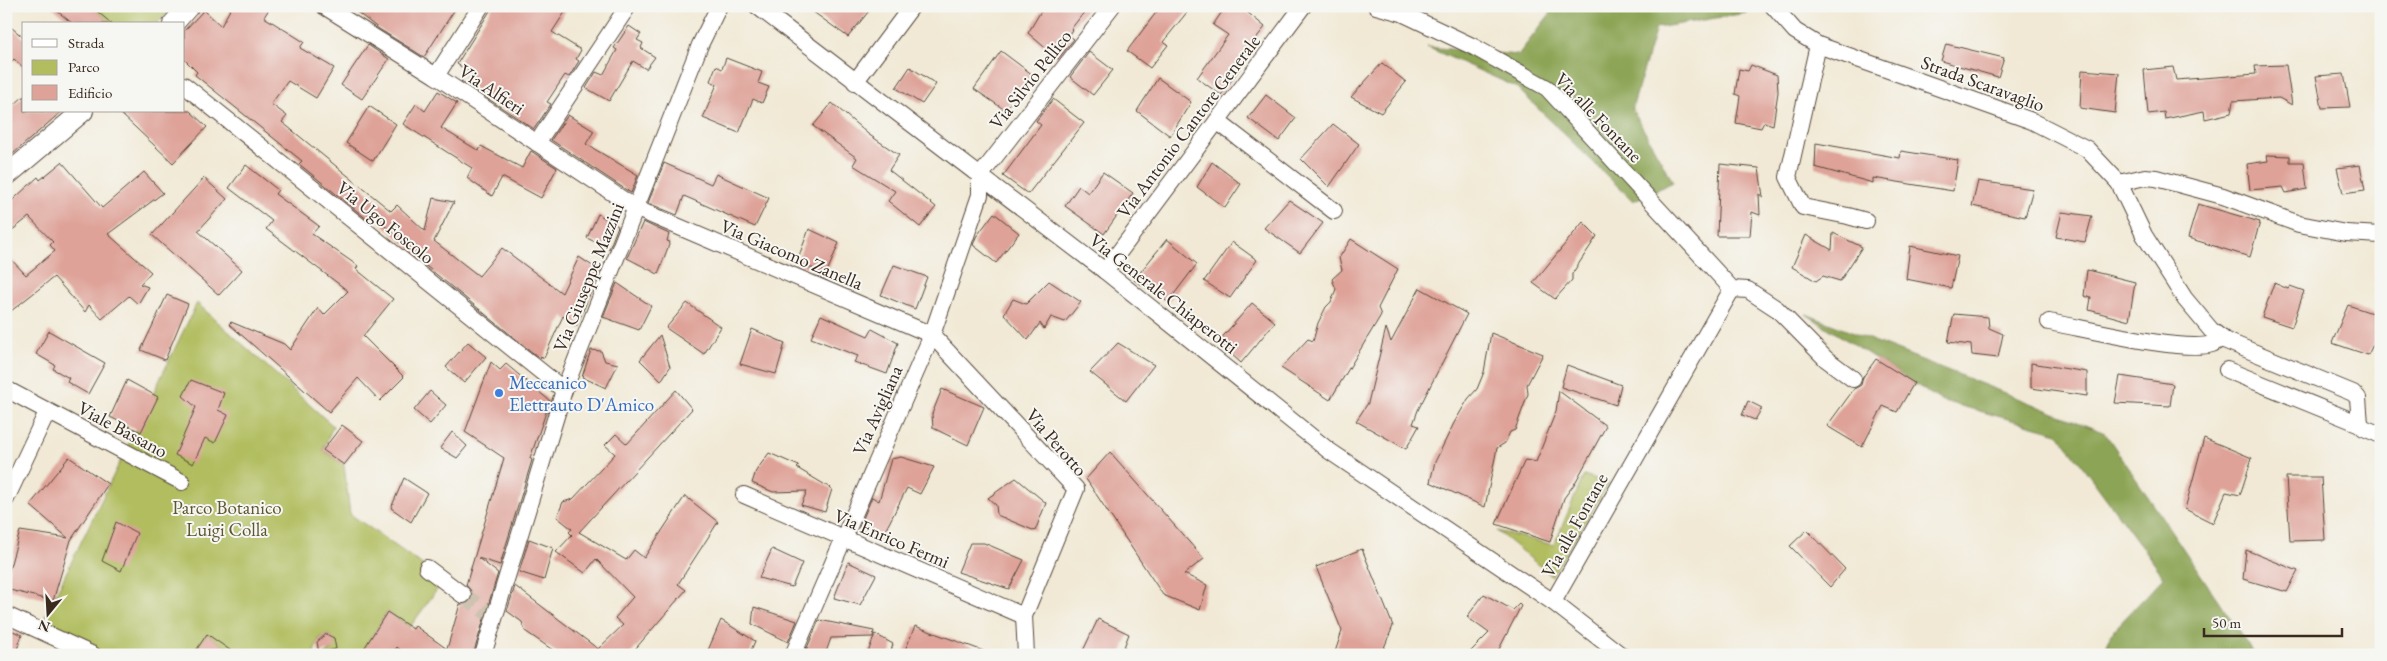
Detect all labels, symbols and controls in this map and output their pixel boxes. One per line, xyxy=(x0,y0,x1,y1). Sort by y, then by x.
legend xyxy=(22,22,185,112)
street label: Via Silvio Pellico xyxy=(984,24,1077,134)
street label: Via Antonio Cantore Generale xyxy=(1111,30,1266,223)
text: Strada xyxy=(68,33,104,52)
street label: Strada Scaravaglio xyxy=(1918,50,2048,117)
text: Parco xyxy=(68,57,100,76)
street label: Via Alfieri xyxy=(454,58,530,121)
street label: Via alle Fontane xyxy=(1549,67,1648,168)
text: Edificio xyxy=(68,83,112,102)
street label: Via Ugo Foscolo xyxy=(332,175,440,270)
street label: Via Giuseppe Mazzini xyxy=(547,198,630,356)
street label: Via Giacomo Zanella xyxy=(717,213,867,296)
street label: Via Generale Chiaperotti xyxy=(1084,228,1243,359)
street label: Via Avigliana xyxy=(847,361,909,459)
place label: Meccanico Elettrauto D'Amico xyxy=(509,370,654,417)
marker: Meccanico Elettrauto D'Amico xyxy=(493,387,505,399)
street label: Viale Bassano xyxy=(73,395,172,464)
street label: Via Perotto xyxy=(1020,403,1093,482)
street label: Via alle Fontane xyxy=(1535,468,1613,582)
park label: Parco Botanico Luigi Colla xyxy=(172,495,282,542)
street label: Via Enrico Fermi xyxy=(830,503,954,574)
north arrow xyxy=(22,588,72,638)
scale bar xyxy=(2204,606,2342,638)
text: 50 m xyxy=(2212,613,2241,632)
text: N xyxy=(35,616,52,637)

